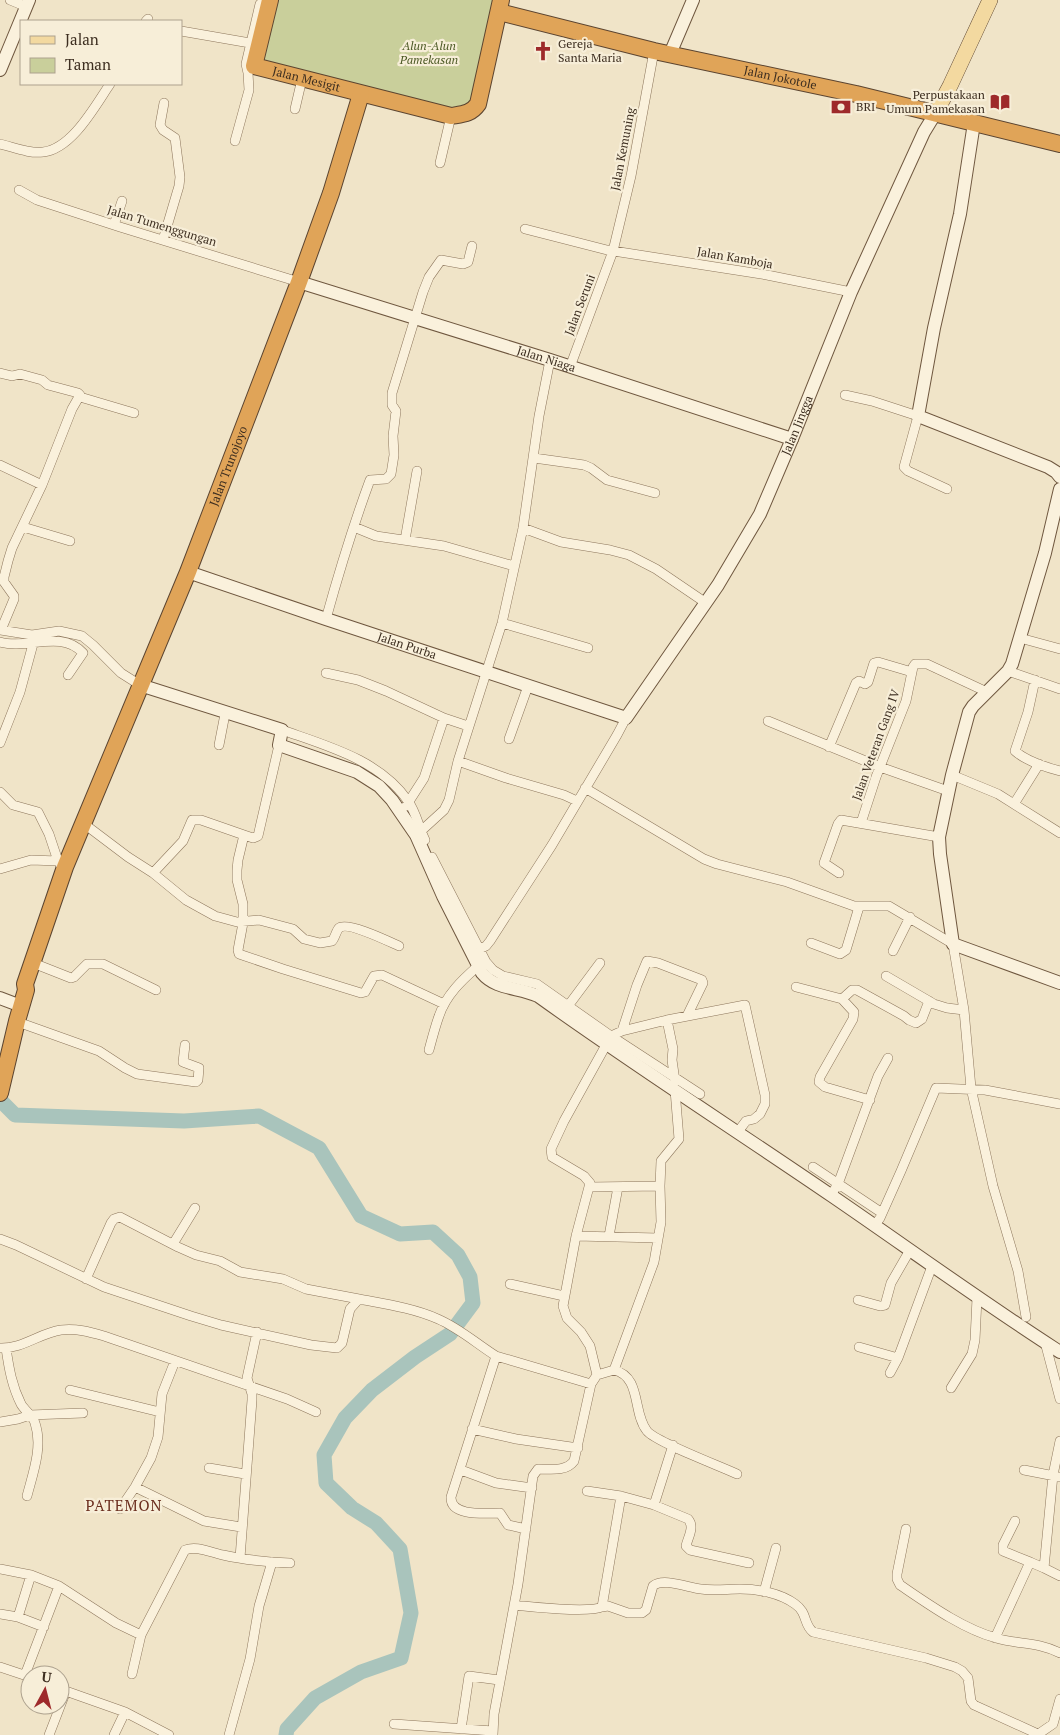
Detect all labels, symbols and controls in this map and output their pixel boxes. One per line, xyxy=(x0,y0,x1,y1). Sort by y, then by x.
legend xyxy=(20,20,182,85)
text: Jalan xyxy=(65,29,99,49)
place label: Gereja Santa Maria xyxy=(558,36,622,65)
park label: Alun-Alun Pamekasan xyxy=(399,38,458,67)
church icon: Gereja Santa Maria xyxy=(532,40,554,62)
text: Taman xyxy=(65,54,111,74)
street label: Jalan Jokotole xyxy=(743,62,818,92)
street label: Jalan Mesigit xyxy=(271,63,343,95)
place label: Perpustakaan Umum Pamekasan xyxy=(886,87,985,116)
library icon: Perpustakaan Umum Pamekasan xyxy=(989,91,1011,113)
bank icon: BRI xyxy=(830,96,852,118)
place label: BRI xyxy=(856,99,875,114)
street label: Jalan Kemuning xyxy=(607,105,638,192)
street label: Jalan Tumenggungan xyxy=(106,202,219,249)
street label: Jalan Kamboja xyxy=(696,243,774,272)
street label: Jalan Seruni xyxy=(561,272,598,338)
street label: Jalan Niaga xyxy=(515,342,578,375)
street label: Jalan Jingga xyxy=(778,393,816,458)
street label: Jalan Trunojoyo xyxy=(206,423,250,508)
street label: Jalan Purba xyxy=(376,629,438,662)
street label: Jalan Veteran Gang IV xyxy=(848,687,903,802)
district label: PATEMON xyxy=(86,1495,162,1515)
north arrow xyxy=(20,1665,70,1715)
text: U xyxy=(41,1667,53,1687)

